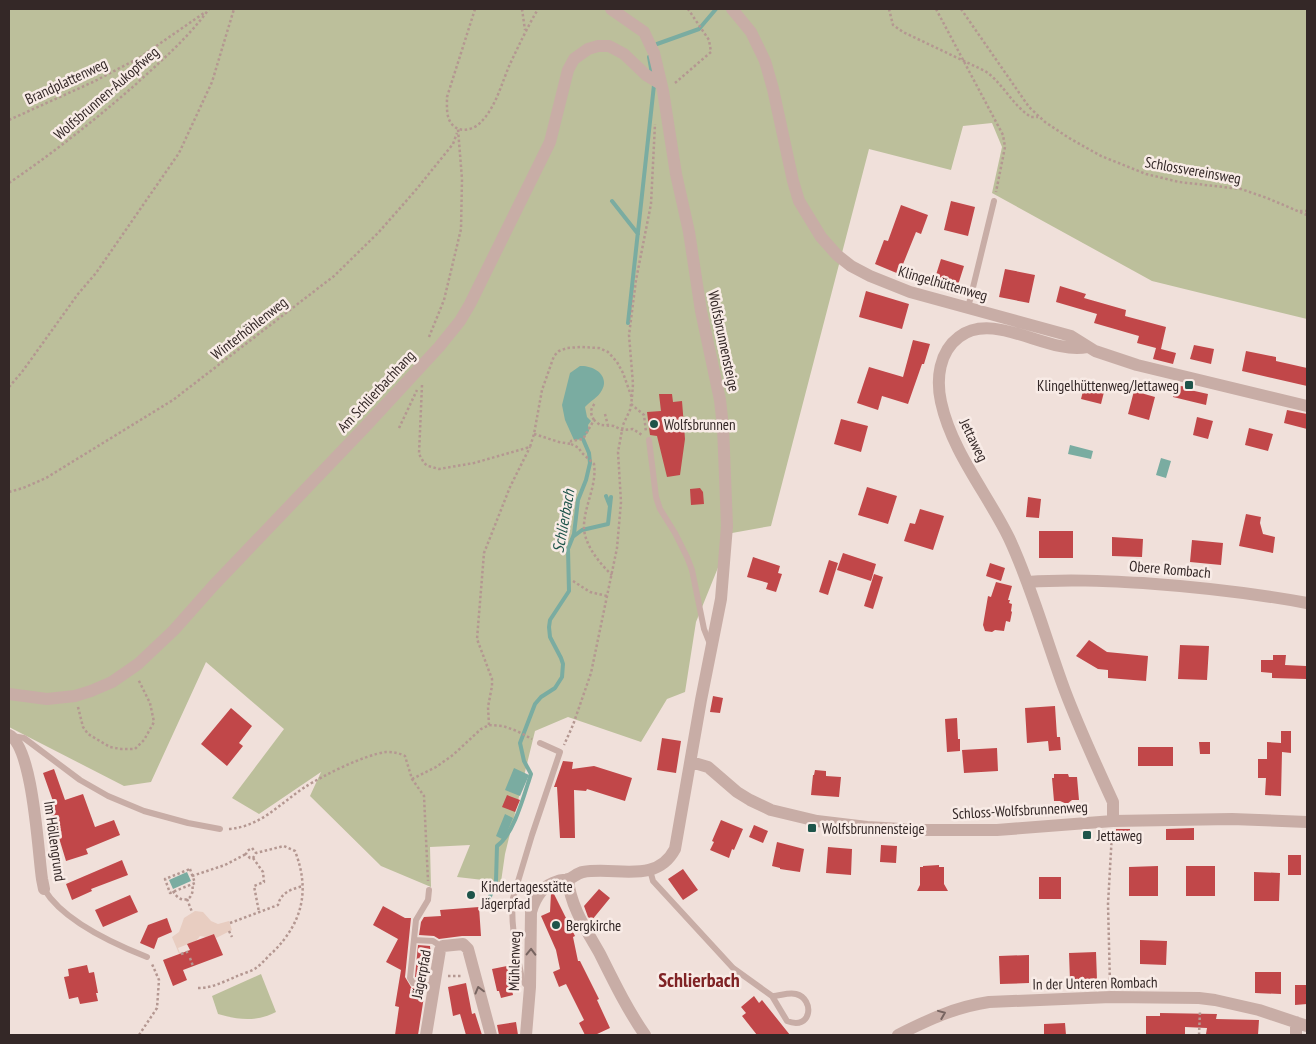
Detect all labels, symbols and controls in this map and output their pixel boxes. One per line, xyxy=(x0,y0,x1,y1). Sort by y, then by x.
street label: Wolfsbrunnen-Aukopfweg xyxy=(50,42,162,144)
street label: Brandplattenweg xyxy=(22,54,110,108)
street label: Schlossvereinsweg xyxy=(1144,152,1242,188)
street label: Klingelhüttenweg xyxy=(896,261,990,305)
street label: Wolfsbrunnensteige xyxy=(704,289,744,393)
street label: Winterhöhlenweg xyxy=(207,292,291,364)
street label: Am Schlierbachhang xyxy=(333,346,419,436)
place label: Klingelhüttenweg/Jettaweg xyxy=(1037,376,1179,395)
marker: Klingelhüttenweg/Jettaweg xyxy=(1183,379,1195,391)
place label: Wolfsbrunnen xyxy=(664,415,736,434)
street label: Jettaweg xyxy=(955,415,992,465)
marker: Wolfsbrunnen xyxy=(648,418,660,430)
water label: Schlierbach xyxy=(548,487,579,554)
street label: Obere Rombach xyxy=(1128,556,1212,582)
street label: Schloss-Wolfsbrunnenweg xyxy=(952,797,1088,823)
street label: Im Höllengrund xyxy=(40,800,70,882)
place label: Wolfsbrunnensteige xyxy=(822,819,925,838)
marker: Wolfsbrunnensteige xyxy=(806,822,818,834)
place label: Jettaweg xyxy=(1096,826,1142,845)
marker: Jettaweg xyxy=(1081,829,1093,841)
place label: Kindertagesstätte Jägerpfad xyxy=(480,877,573,913)
marker: Kindertagesstätte Jägerpfad xyxy=(465,889,477,901)
place label: Bergkirche xyxy=(566,916,621,935)
marker: Bergkirche xyxy=(550,919,562,931)
street label: Mühlenweg xyxy=(504,931,524,991)
one-way arrow xyxy=(526,947,536,955)
street label: Jägerpfad xyxy=(407,948,435,1001)
district label: Schlierbach xyxy=(658,967,740,993)
street label: In der Unteren Rombach xyxy=(1032,972,1158,994)
one-way arrow xyxy=(474,986,484,994)
one-way arrow xyxy=(937,1010,946,1020)

